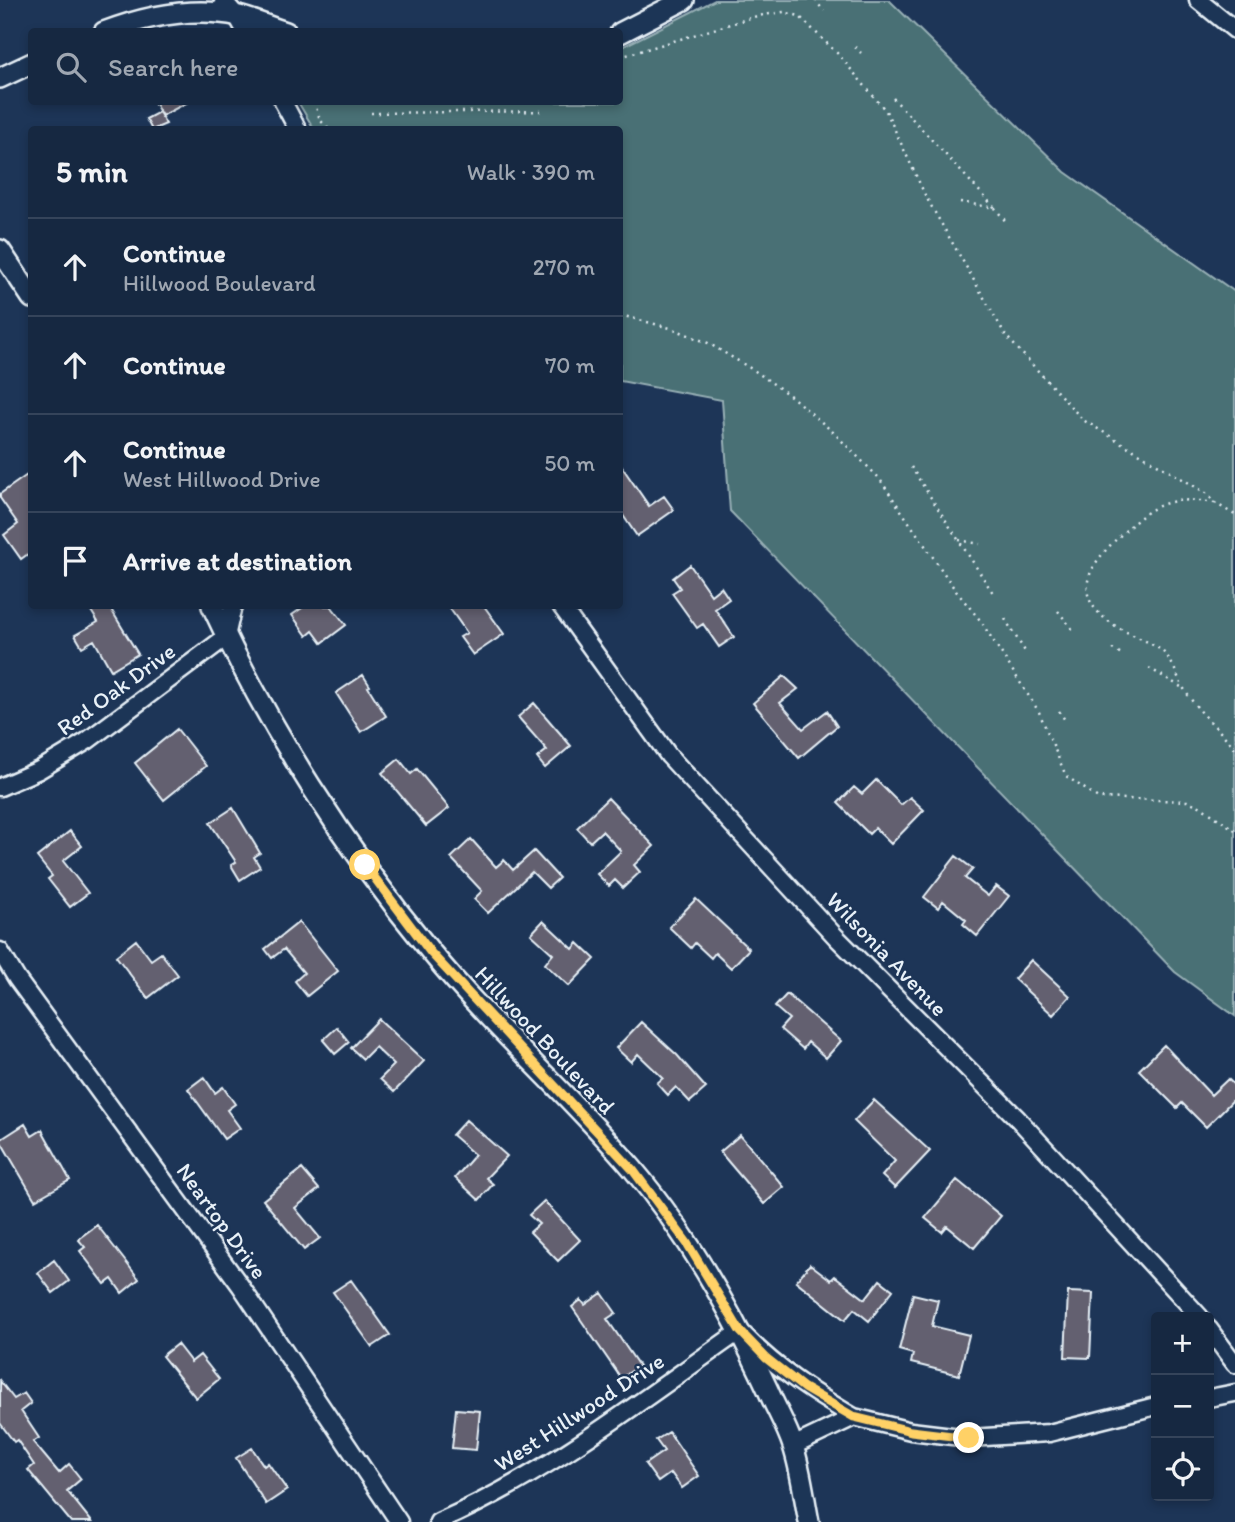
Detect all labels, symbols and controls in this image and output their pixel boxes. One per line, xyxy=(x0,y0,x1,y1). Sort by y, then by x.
search box xyxy=(28,28,623,105)
icon: search xyxy=(52,48,90,86)
text: Search here xyxy=(108,51,238,83)
text: 5 min xyxy=(56,153,127,190)
text: Walk · 390 m xyxy=(467,158,595,186)
text: Continue xyxy=(123,237,226,269)
icon: ahead xyxy=(56,248,94,286)
text: 270 m xyxy=(533,253,595,281)
text: Hillwood Boulevard xyxy=(123,269,316,297)
icon: ahead xyxy=(56,346,94,384)
text: Continue xyxy=(123,349,226,381)
text: 70 m xyxy=(545,351,595,379)
text: Continue xyxy=(123,433,226,465)
icon: ahead xyxy=(56,444,94,482)
text: 50 m xyxy=(544,449,595,477)
text: West Hillwood Drive xyxy=(123,465,320,493)
icon: arrive xyxy=(56,542,94,580)
text: Arrive at destination xyxy=(123,545,352,577)
street label: Red Oak Drive xyxy=(51,637,181,741)
route start xyxy=(349,849,380,880)
street label: Wilsonia Avenue xyxy=(821,886,953,1022)
street label: Hillwood Boulevard xyxy=(469,960,621,1120)
street label: Neartop Drive xyxy=(171,1158,273,1284)
map controls xyxy=(1151,1312,1214,1501)
button: + xyxy=(1151,1312,1214,1375)
street label: West Hillwood Drive xyxy=(489,1346,669,1478)
button: − xyxy=(1151,1375,1214,1438)
route end xyxy=(953,1422,984,1453)
button: locate xyxy=(1151,1438,1214,1501)

